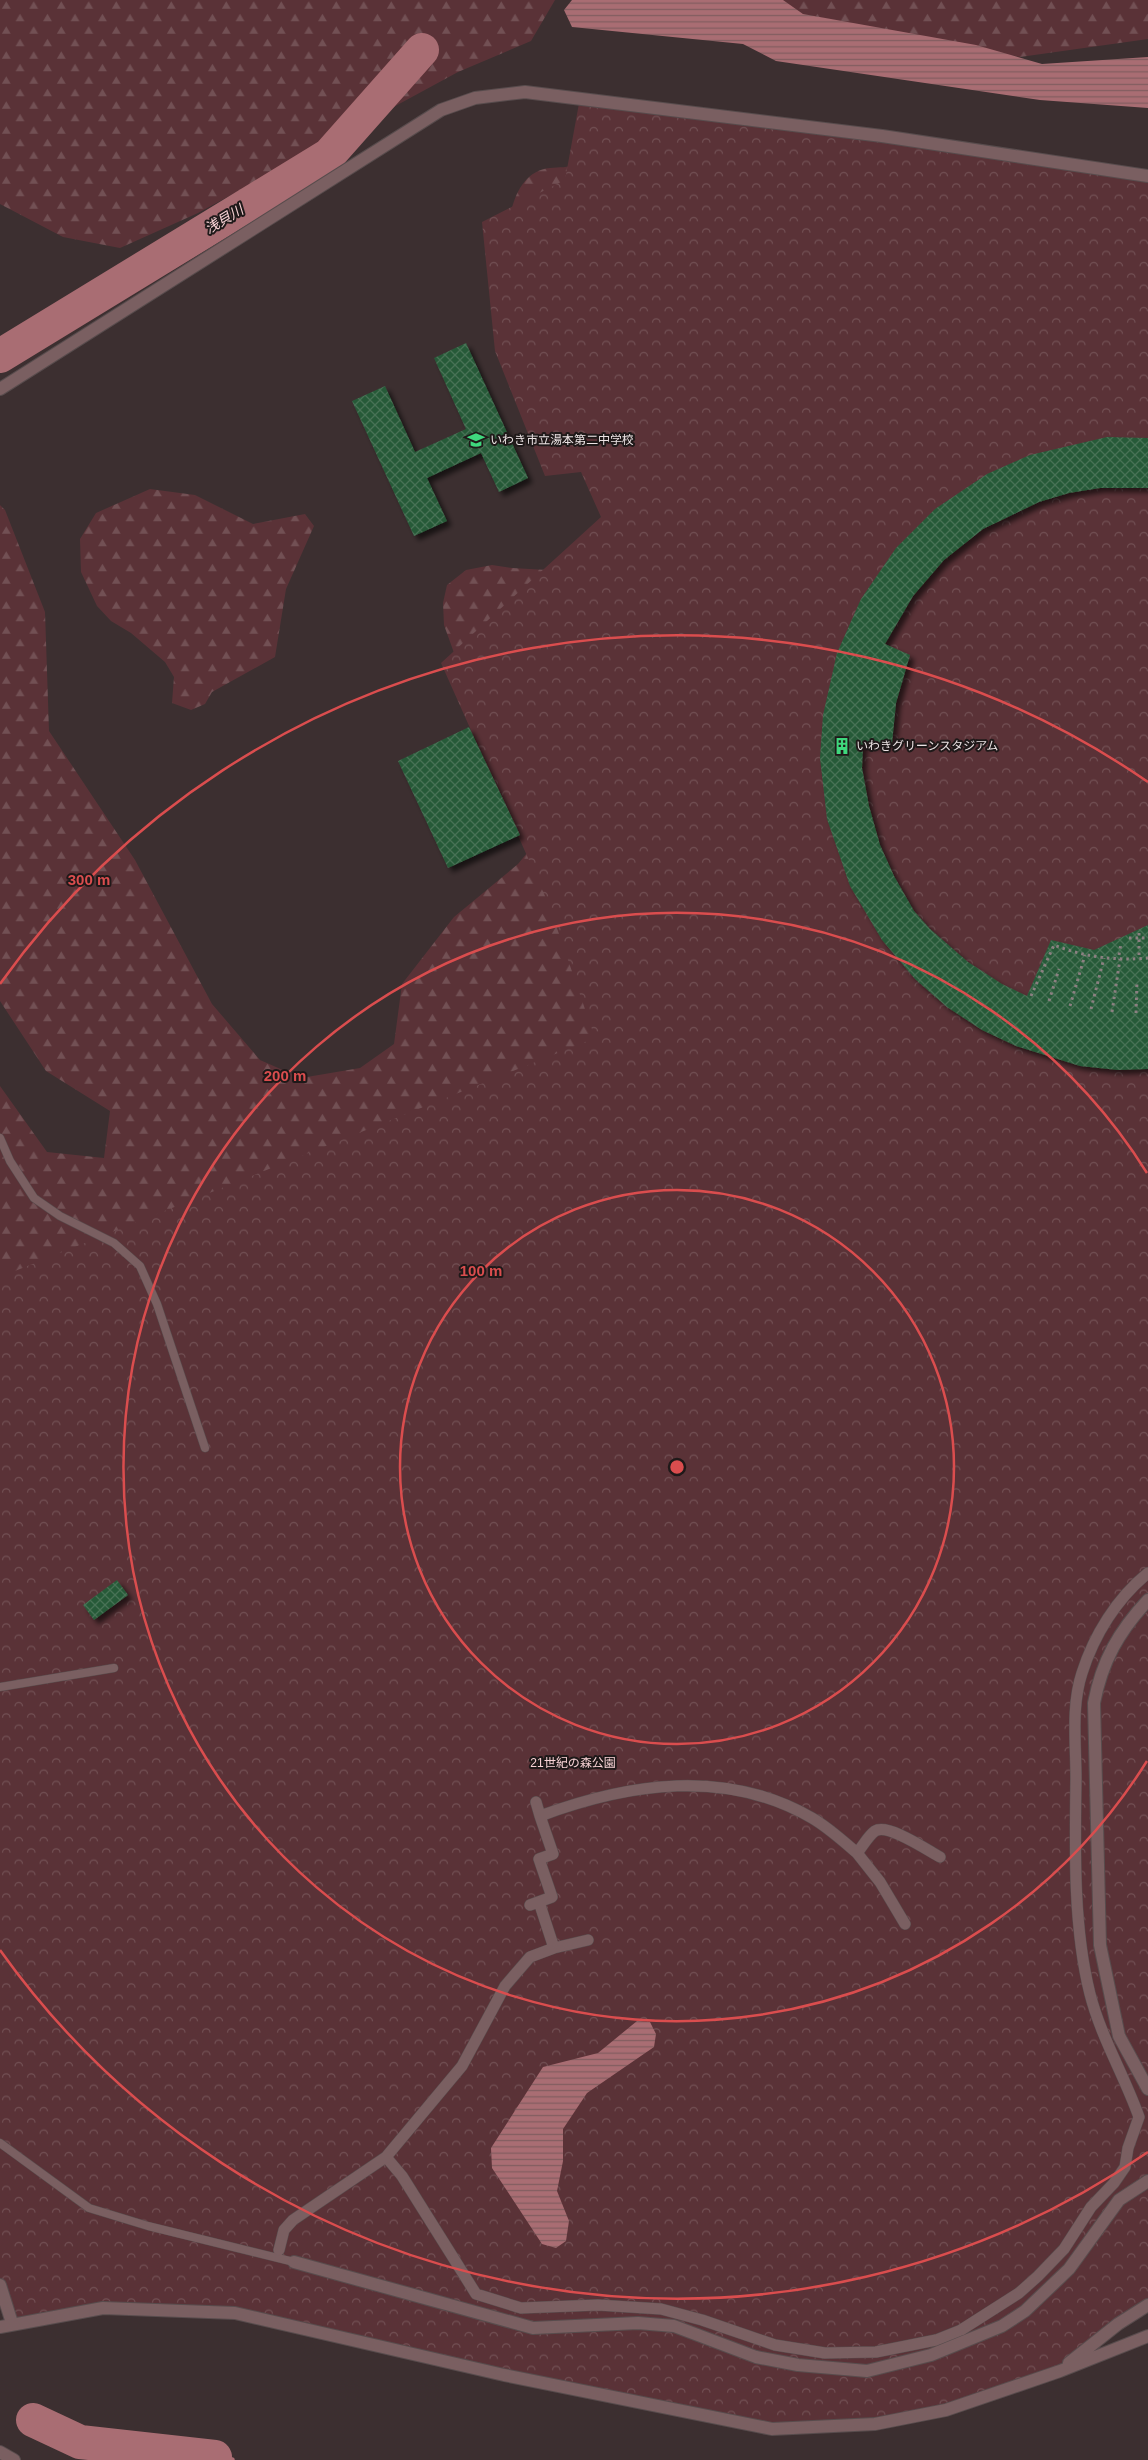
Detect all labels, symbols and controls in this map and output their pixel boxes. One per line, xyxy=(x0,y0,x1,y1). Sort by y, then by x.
water label: 浅貝川 xyxy=(202,200,248,237)
school or university icon: いわき市立湯本第二中学校 xyxy=(466,430,486,450)
place label: いわき市立湯本第二中学校 xyxy=(490,433,634,447)
building icon: いわきグリーンスタジアム xyxy=(832,736,852,756)
place label: いわきグリーンスタジアム xyxy=(856,739,998,753)
text: 300 m xyxy=(68,871,110,888)
text: 200 m xyxy=(264,1067,306,1084)
text: 100 m xyxy=(460,1262,502,1279)
centre of rings xyxy=(668,1458,686,1476)
park label: 21世紀の森公園 xyxy=(530,1756,616,1770)

